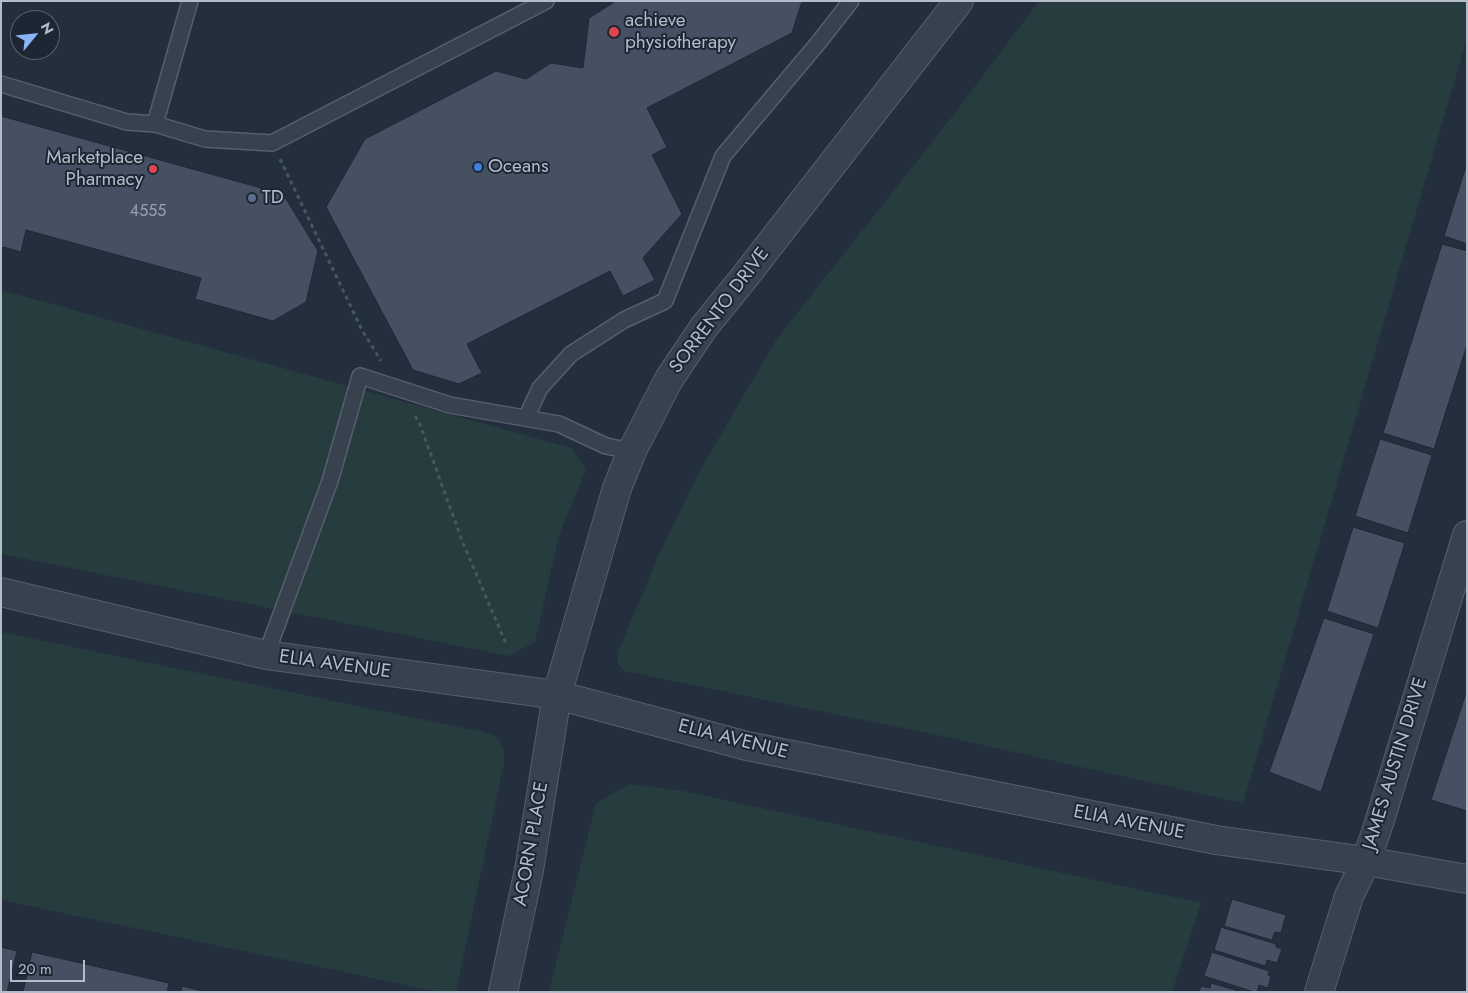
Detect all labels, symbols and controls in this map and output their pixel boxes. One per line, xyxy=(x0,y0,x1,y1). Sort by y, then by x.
north arrow xyxy=(10,10,60,60)
place label: achieve physiotherapy xyxy=(625,10,736,54)
text: N xyxy=(36,19,59,38)
marker: achieve physiotherapy xyxy=(607,25,621,39)
place label: Marketplace Pharmacy xyxy=(46,147,143,191)
place label: Oceans xyxy=(488,156,549,178)
marker: Oceans xyxy=(472,161,484,173)
marker: Marketplace Pharmacy xyxy=(147,163,159,175)
place label: TD xyxy=(262,187,284,209)
marker: TD xyxy=(246,192,258,204)
house number: 4555 xyxy=(130,202,166,222)
street label: SORRENTO DRIVE xyxy=(665,244,775,378)
street label: ELIA AVENUE xyxy=(278,646,392,684)
street label: JAMES AUSTIN DRIVE xyxy=(1359,675,1433,853)
street label: ELIA AVENUE xyxy=(676,715,790,765)
street label: ACORN PLACE xyxy=(510,780,554,908)
street label: ELIA AVENUE xyxy=(1072,801,1186,845)
scale bar xyxy=(12,950,88,982)
text: 20 m xyxy=(18,958,52,980)

